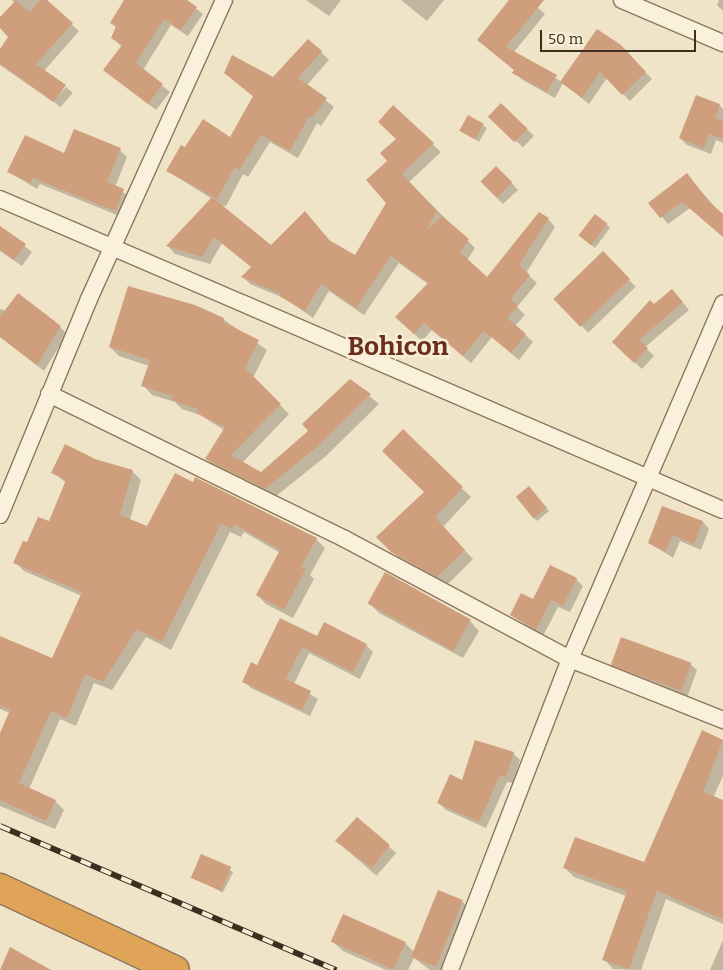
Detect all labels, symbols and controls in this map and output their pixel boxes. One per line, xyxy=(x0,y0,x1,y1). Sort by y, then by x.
scale bar xyxy=(543,20,699,52)
text: 50 m xyxy=(548,30,583,48)
district label: Bohicon xyxy=(347,331,449,363)

